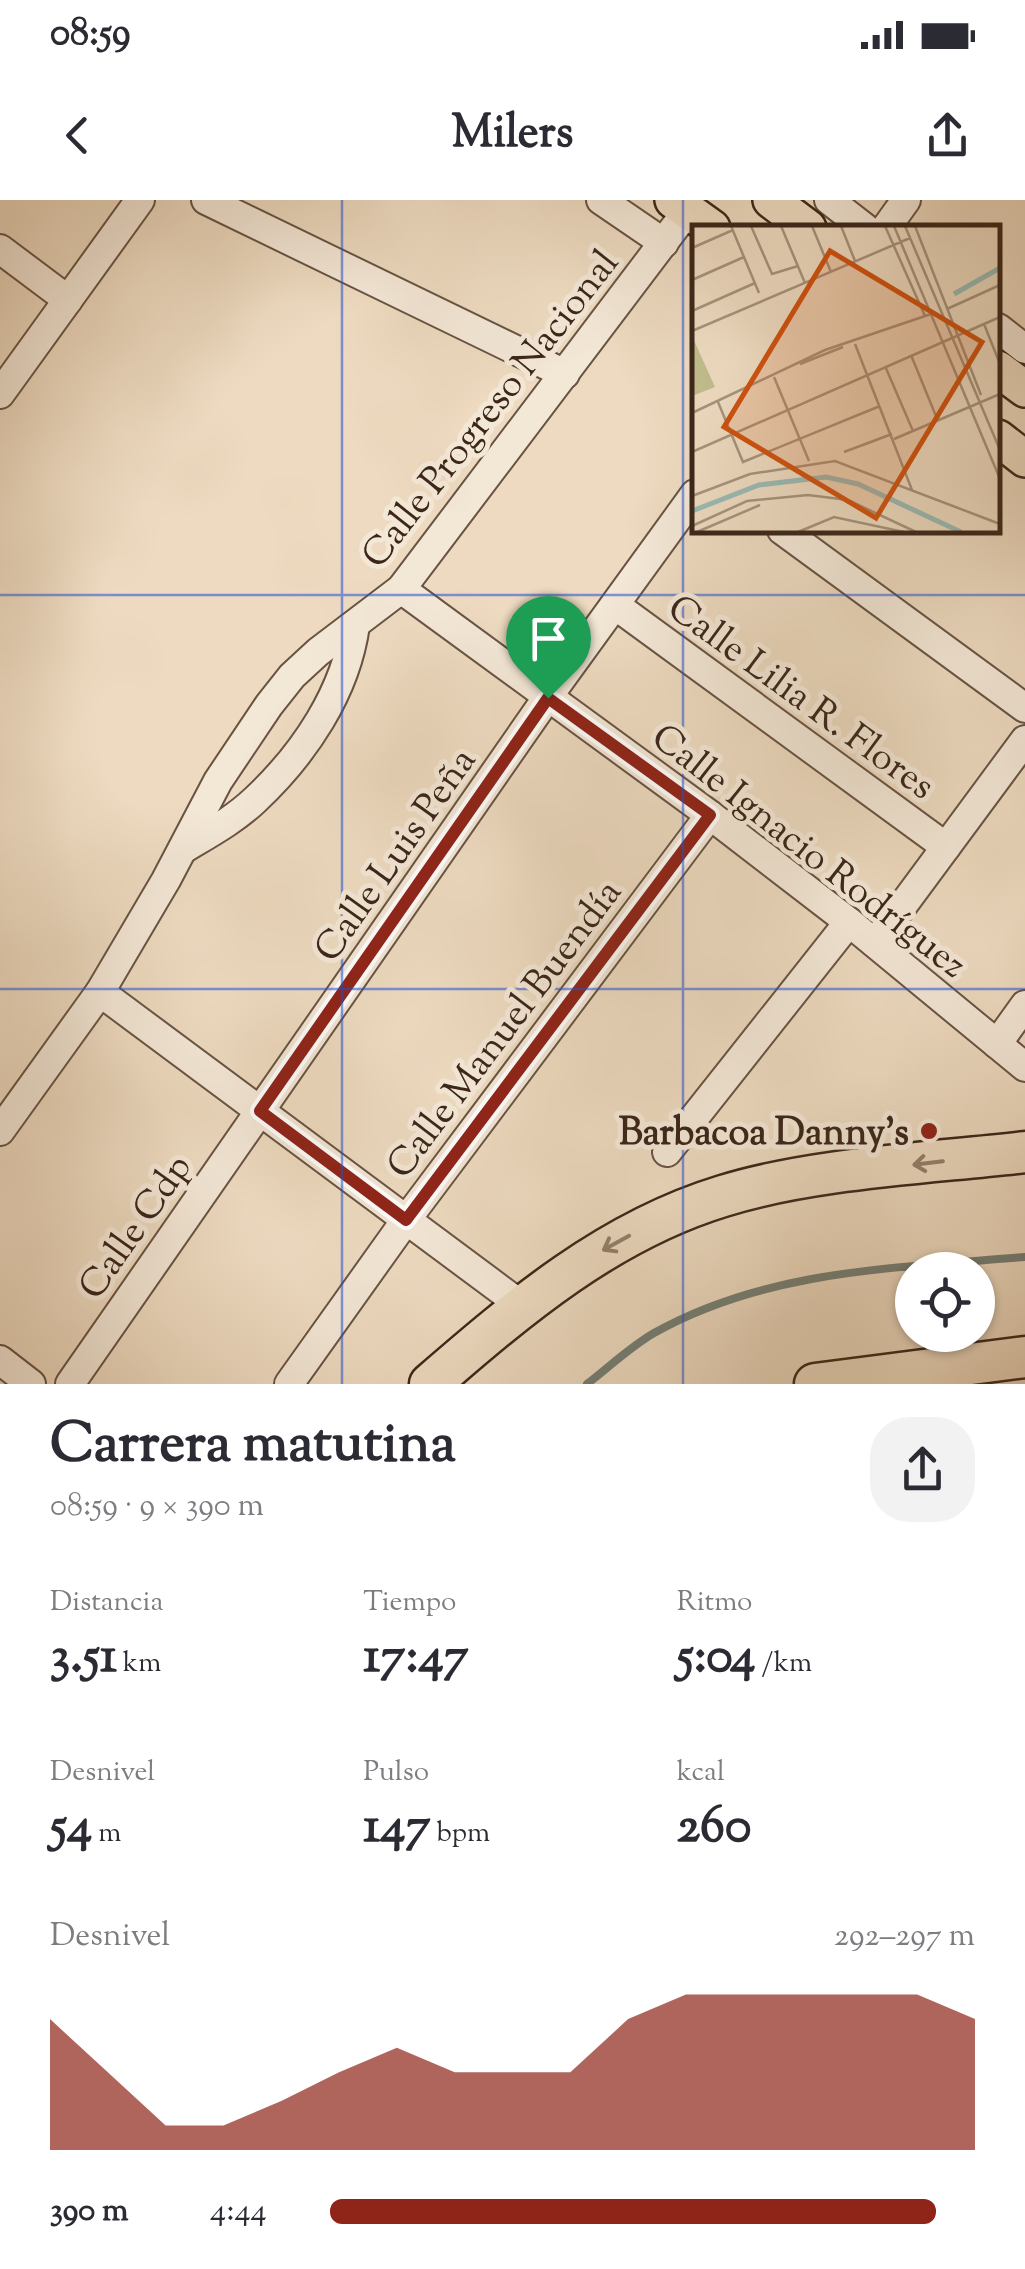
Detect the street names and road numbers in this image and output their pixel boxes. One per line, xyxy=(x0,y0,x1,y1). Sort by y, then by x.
street label: Calle Progreso Nacional xyxy=(351,240,634,581)
street label: Calle Lilia R. Flores xyxy=(655,584,945,815)
street label: Calle Ignacio Rodríguez xyxy=(639,713,977,993)
street label: Calle Luis Peña xyxy=(303,738,491,974)
street label: Calle Manuel Buendía xyxy=(376,869,637,1191)
street label: Calle Cdp xyxy=(68,1145,207,1312)

